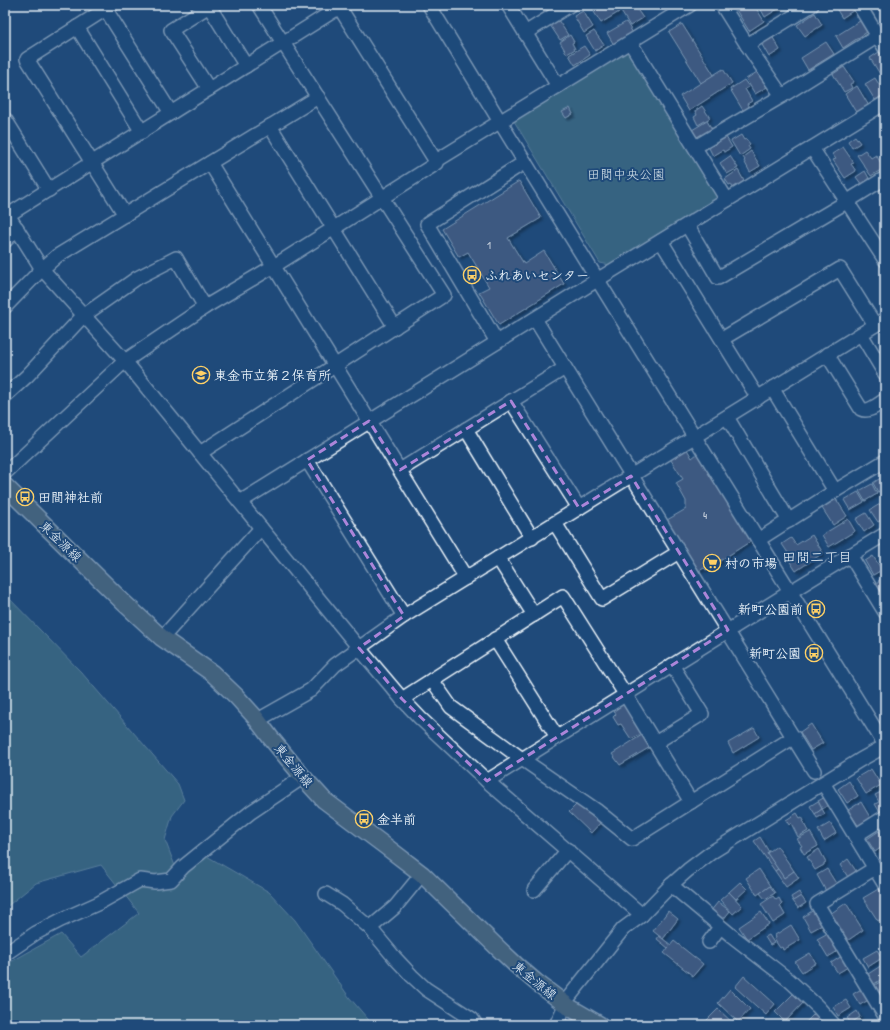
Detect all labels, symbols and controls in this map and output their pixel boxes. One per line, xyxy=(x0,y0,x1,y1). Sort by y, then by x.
park label: 田間中央公園 xyxy=(587,165,665,183)
house number: 1 xyxy=(487,238,491,252)
bus stop icon: ふれあいセンター xyxy=(462,265,482,285)
place label: ふれあいセンター xyxy=(485,266,589,284)
school or university icon: 東金市立第２保育所 xyxy=(191,365,211,385)
place label: 東金市立第２保育所 xyxy=(214,366,331,384)
bus stop icon: 田間神社前 xyxy=(15,487,35,507)
place label: 田間神社前 xyxy=(38,488,103,506)
house number: 4 xyxy=(703,508,707,522)
street label: 東金源線 xyxy=(36,516,87,566)
district label: 田間二丁目 xyxy=(782,547,852,566)
supermarket icon: 村の市場 xyxy=(702,553,722,573)
place label: 村の市場 xyxy=(725,554,777,572)
bus stop icon: 新町公園前 xyxy=(806,599,826,619)
place label: 新町公園前 xyxy=(738,600,803,618)
bus stop icon: 新町公園 xyxy=(804,643,824,663)
place label: 新町公園 xyxy=(749,644,801,662)
street label: 東金源線 xyxy=(270,739,318,791)
bus stop icon: 金半前 xyxy=(354,809,374,829)
place label: 金半前 xyxy=(377,810,416,828)
street label: 東金源線 xyxy=(509,957,562,1004)

